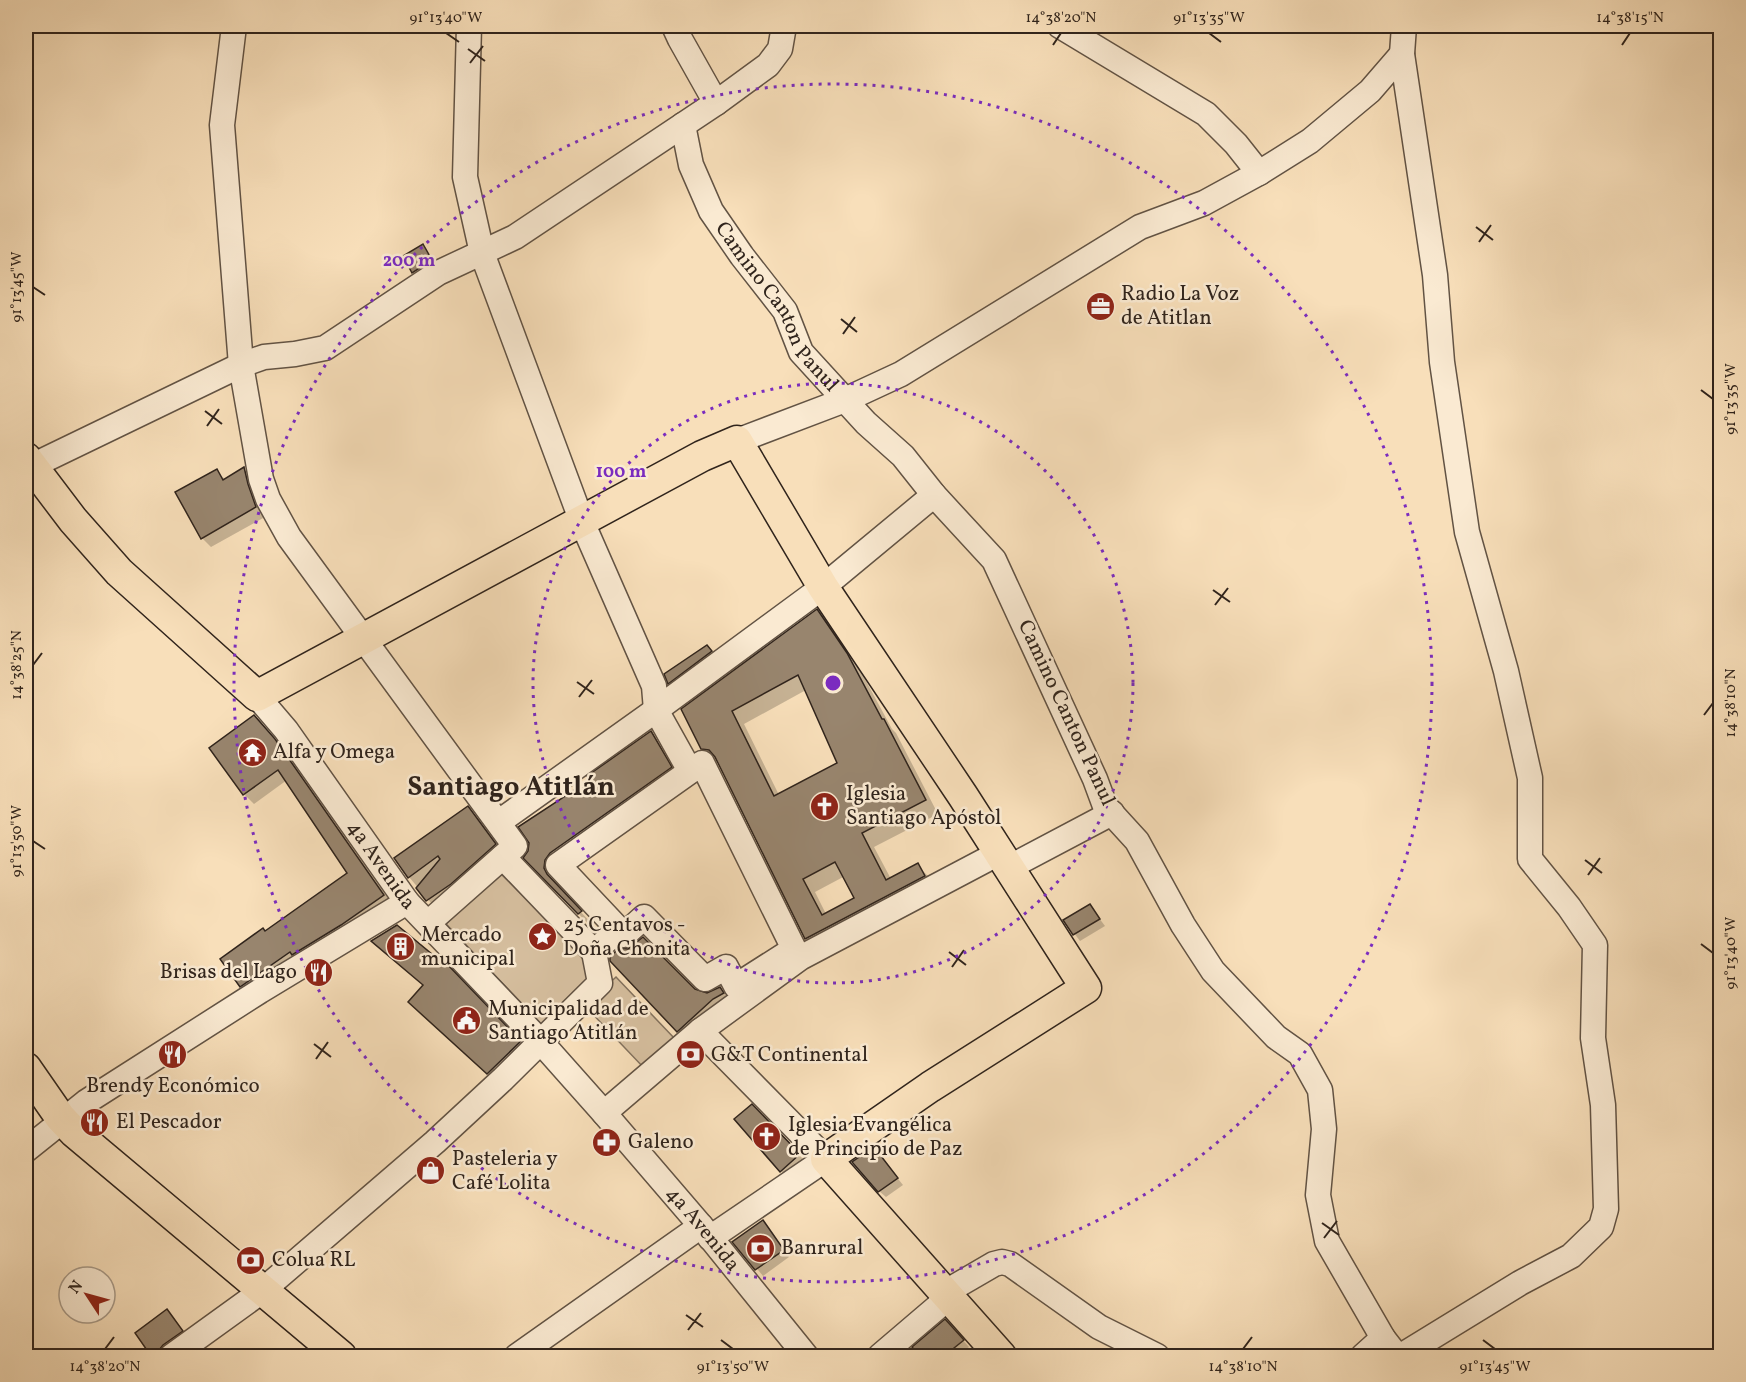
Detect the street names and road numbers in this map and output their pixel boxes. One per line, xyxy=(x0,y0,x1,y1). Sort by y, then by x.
street label: Camino Canton Panul xyxy=(708,216,845,398)
street label: Camino Canton Panul xyxy=(1010,615,1122,811)
street label: 4a Avenida xyxy=(340,815,422,917)
street label: 4a Avenida xyxy=(659,1180,747,1278)

